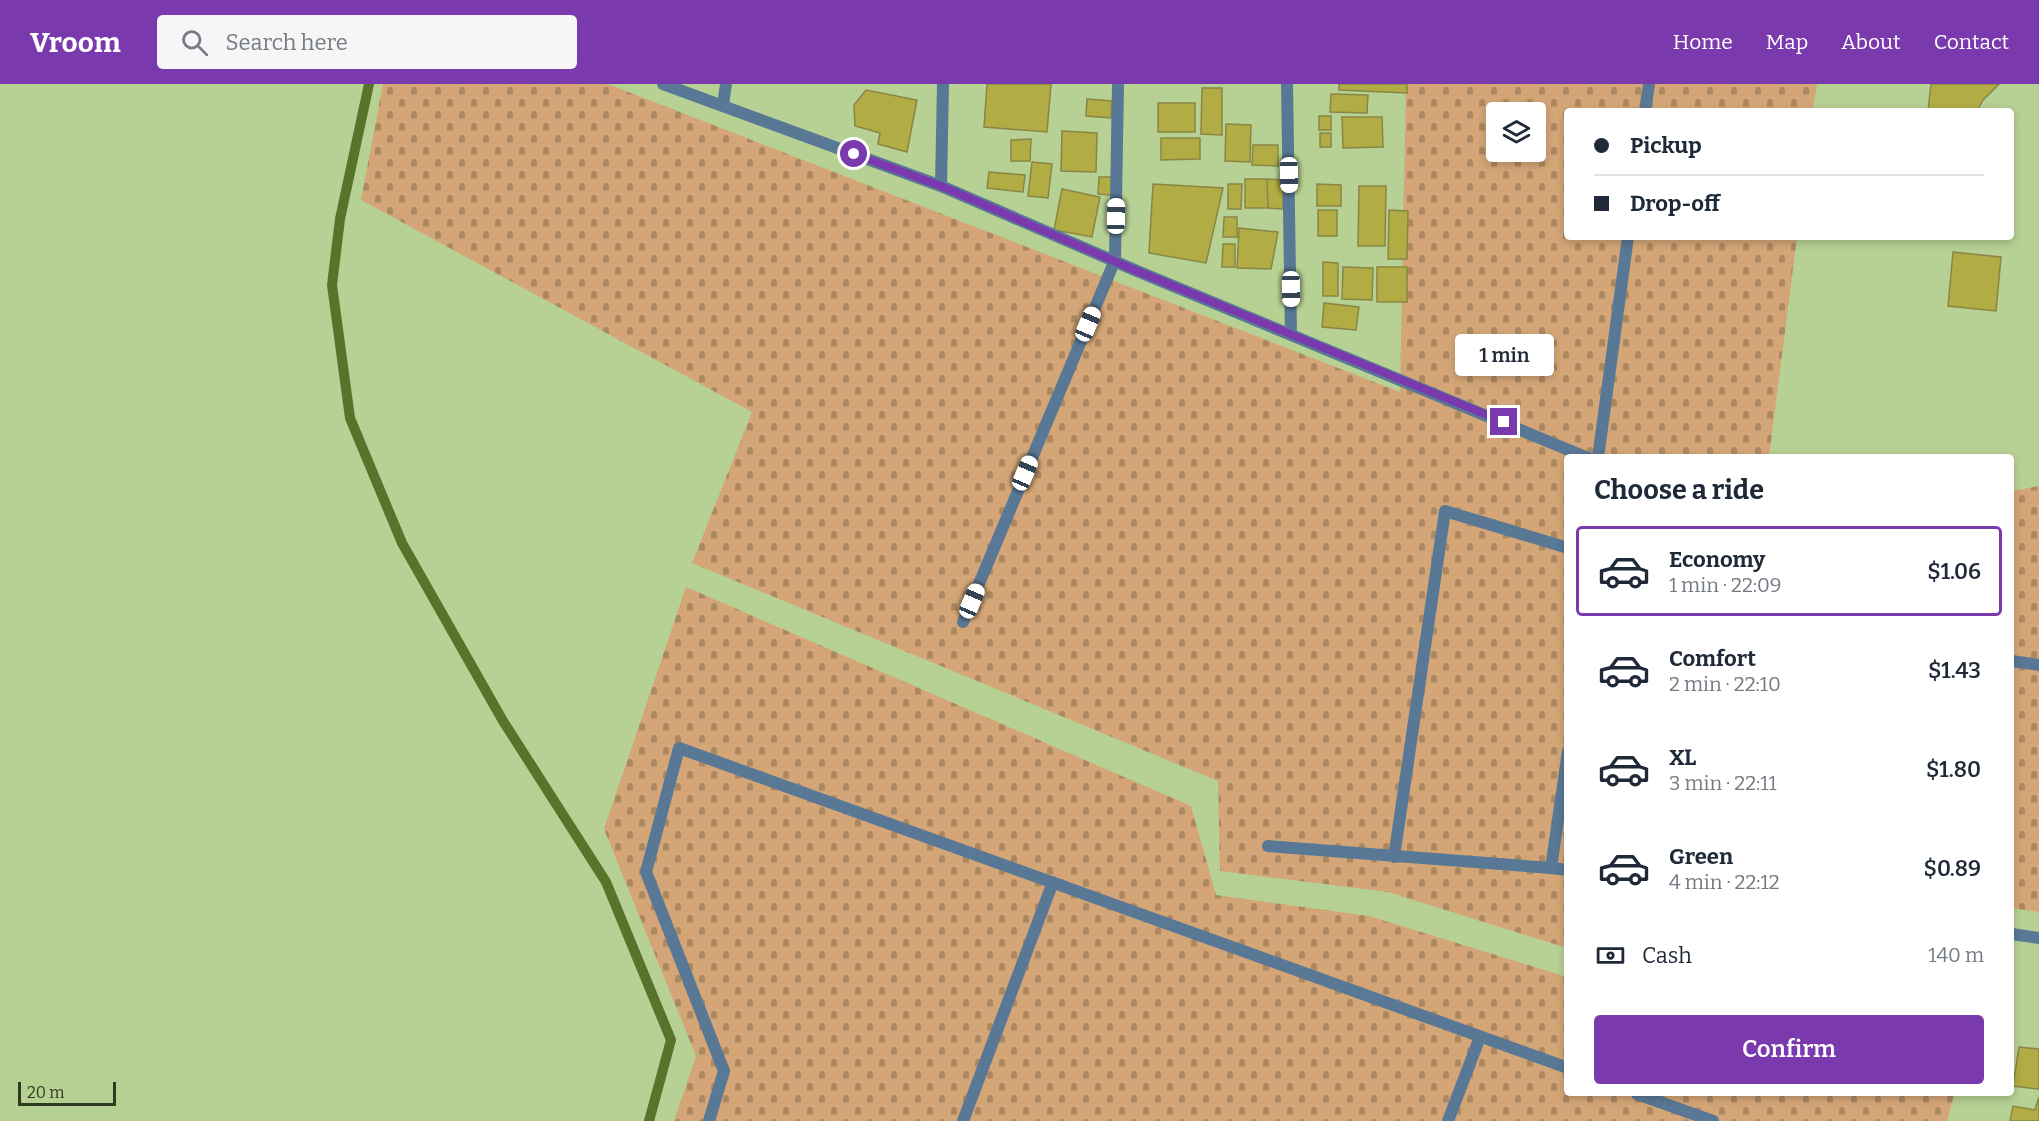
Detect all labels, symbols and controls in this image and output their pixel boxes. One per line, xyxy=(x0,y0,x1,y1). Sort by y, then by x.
search box xyxy=(157,15,577,69)
text: Vroom xyxy=(30,26,121,59)
icon: search xyxy=(178,26,211,59)
text: Search here xyxy=(226,29,348,56)
text: Home xyxy=(1673,29,1733,55)
text: Map xyxy=(1766,29,1808,55)
text: About xyxy=(1841,29,1901,55)
text: Contact xyxy=(1934,29,2009,55)
map controls xyxy=(1486,102,1546,162)
button: layers xyxy=(1486,102,1546,162)
text: Pickup xyxy=(1630,132,1702,159)
route start xyxy=(840,140,867,167)
car xyxy=(1280,157,1298,193)
text: Drop-off xyxy=(1630,190,1720,217)
car xyxy=(1107,198,1125,234)
car xyxy=(1282,271,1300,307)
car xyxy=(1073,304,1103,344)
callout: 1 min xyxy=(1454,335,1553,377)
text: 1 min xyxy=(1479,343,1530,367)
route end xyxy=(1490,408,1517,435)
car xyxy=(1010,453,1040,493)
text: Choose a ride xyxy=(1594,474,1764,506)
icon: car xyxy=(1597,544,1651,598)
text: Economy xyxy=(1669,546,1765,573)
text: $1.06 xyxy=(1927,558,1981,585)
text: 1 min · 22:09 xyxy=(1669,573,1782,597)
car xyxy=(957,581,987,621)
icon: car xyxy=(1597,643,1651,697)
text: Comfort xyxy=(1669,645,1756,672)
text: $1.43 xyxy=(1928,657,1981,684)
text: 2 min · 22:10 xyxy=(1669,672,1781,696)
icon: car xyxy=(1597,742,1651,796)
text: XL xyxy=(1669,744,1696,771)
text: $1.80 xyxy=(1926,756,1981,783)
text: 3 min · 22:11 xyxy=(1669,771,1777,795)
icon: car xyxy=(1597,841,1651,895)
text: Green xyxy=(1669,843,1733,870)
text: $0.89 xyxy=(1923,855,1981,882)
text: 4 min · 22:12 xyxy=(1669,870,1780,894)
icon: cash xyxy=(1594,939,1627,972)
text: Cash xyxy=(1642,942,1692,969)
text: 140 m xyxy=(1928,943,1984,967)
button: Confirm xyxy=(1594,1015,1984,1084)
scale bar xyxy=(18,1079,116,1106)
text: 20 m xyxy=(27,1083,64,1102)

